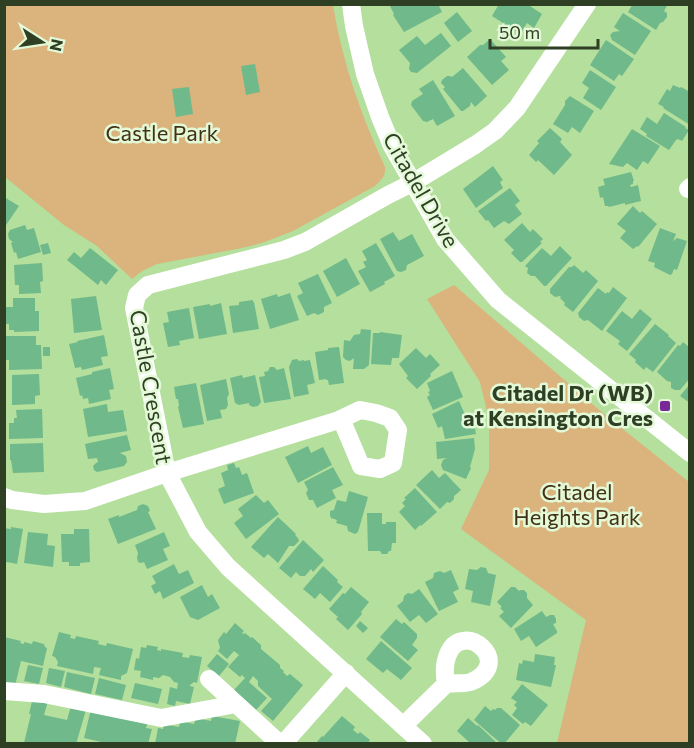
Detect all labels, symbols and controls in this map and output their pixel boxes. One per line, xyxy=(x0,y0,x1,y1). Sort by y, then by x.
north arrow xyxy=(12,12,72,72)
scale bar xyxy=(490,12,598,50)
text: 50 m xyxy=(499,21,540,43)
text: N xyxy=(47,37,68,53)
park label: Castle Park xyxy=(106,119,219,146)
street label: Citadel Drive xyxy=(378,127,465,252)
street label: Castle Crescent xyxy=(125,308,178,466)
place label: Citadel Dr (WB) at Kensington Cres xyxy=(463,379,653,431)
marker: Citadel Dr (WB) at Kensington Cres xyxy=(658,399,672,413)
park label: Citadel Heights Park xyxy=(513,478,641,530)

